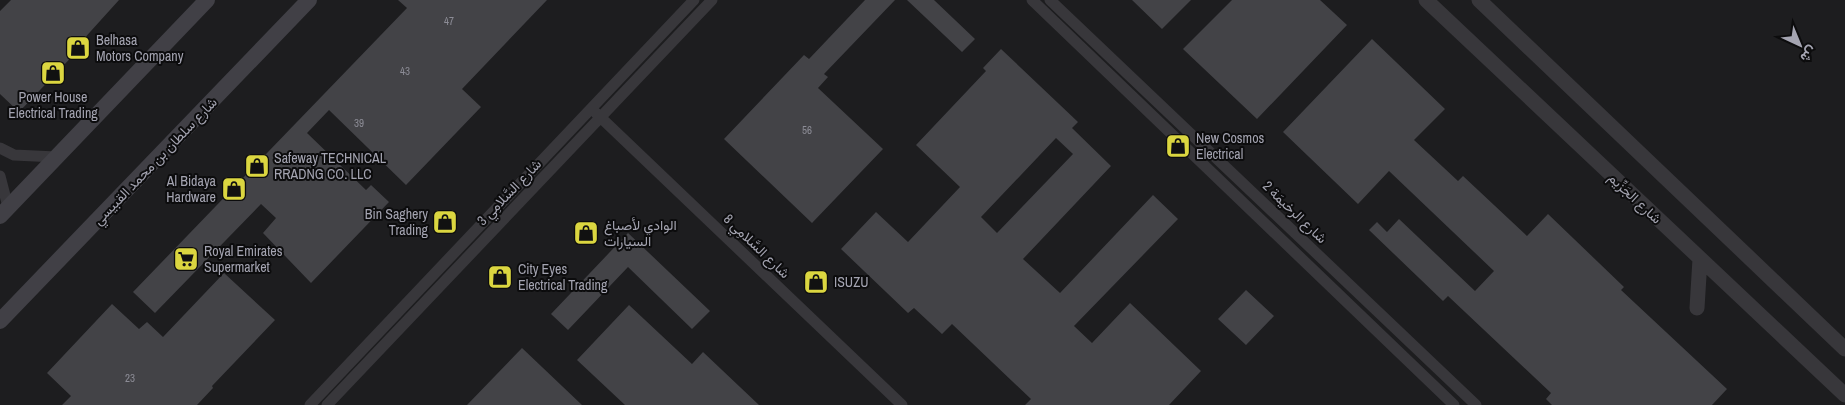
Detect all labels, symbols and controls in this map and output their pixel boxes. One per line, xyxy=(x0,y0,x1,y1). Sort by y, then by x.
house number: 47 xyxy=(444,14,454,28)
north arrow xyxy=(1775,20,1825,70)
place label: Belhasa Motors Company xyxy=(96,31,184,65)
shop icon: Belhasa Motors Company xyxy=(65,35,91,61)
text: ش xyxy=(1797,42,1821,67)
shop icon: Power House Electrical Trading xyxy=(40,60,66,86)
house number: 43 xyxy=(400,64,410,78)
place label: Power House Electrical Trading xyxy=(8,88,98,122)
street label: شارع سلطان بن محمد القبيسي xyxy=(89,93,223,231)
house number: 39 xyxy=(354,116,364,130)
house number: 56 xyxy=(802,123,812,137)
place label: New Cosmos Electrical xyxy=(1196,129,1265,163)
shop icon: New Cosmos Electrical xyxy=(1165,133,1191,159)
place label: Safeway TECHNICAL RRADNG CO. LLC xyxy=(274,149,387,183)
shop icon: Safeway TECHNICAL RRADNG CO. LLC xyxy=(244,153,270,179)
street label: شارع السَّلامِي 3 xyxy=(473,155,547,231)
street label: شارع الجَزِّيم xyxy=(1603,169,1666,229)
place label: Al Bidaya Hardware xyxy=(166,172,217,206)
shop icon: Al Bidaya Hardware xyxy=(221,176,247,202)
street label: شارع الرخيمَة 2 xyxy=(1258,177,1331,248)
place label: Bin Saghery Trading xyxy=(365,205,429,239)
shop icon: Bin Saghery Trading xyxy=(432,209,458,235)
street label: شارع السَّلامِي 8 xyxy=(718,210,794,284)
place label: الوادي لأصباغ السيارات xyxy=(604,216,677,250)
shop icon: الوادي لأصباغ السيارات xyxy=(573,220,599,246)
place label: Royal Emirates Supermarket xyxy=(204,242,283,276)
supermarket icon: Royal Emirates Supermarket xyxy=(173,246,199,272)
place label: City Eyes Electrical Trading xyxy=(518,260,608,294)
shop icon: City Eyes Electrical Trading xyxy=(487,264,513,290)
shop icon: ISUZU xyxy=(803,269,829,295)
place label: ISUZU xyxy=(834,273,868,291)
house number: 23 xyxy=(125,371,135,385)

